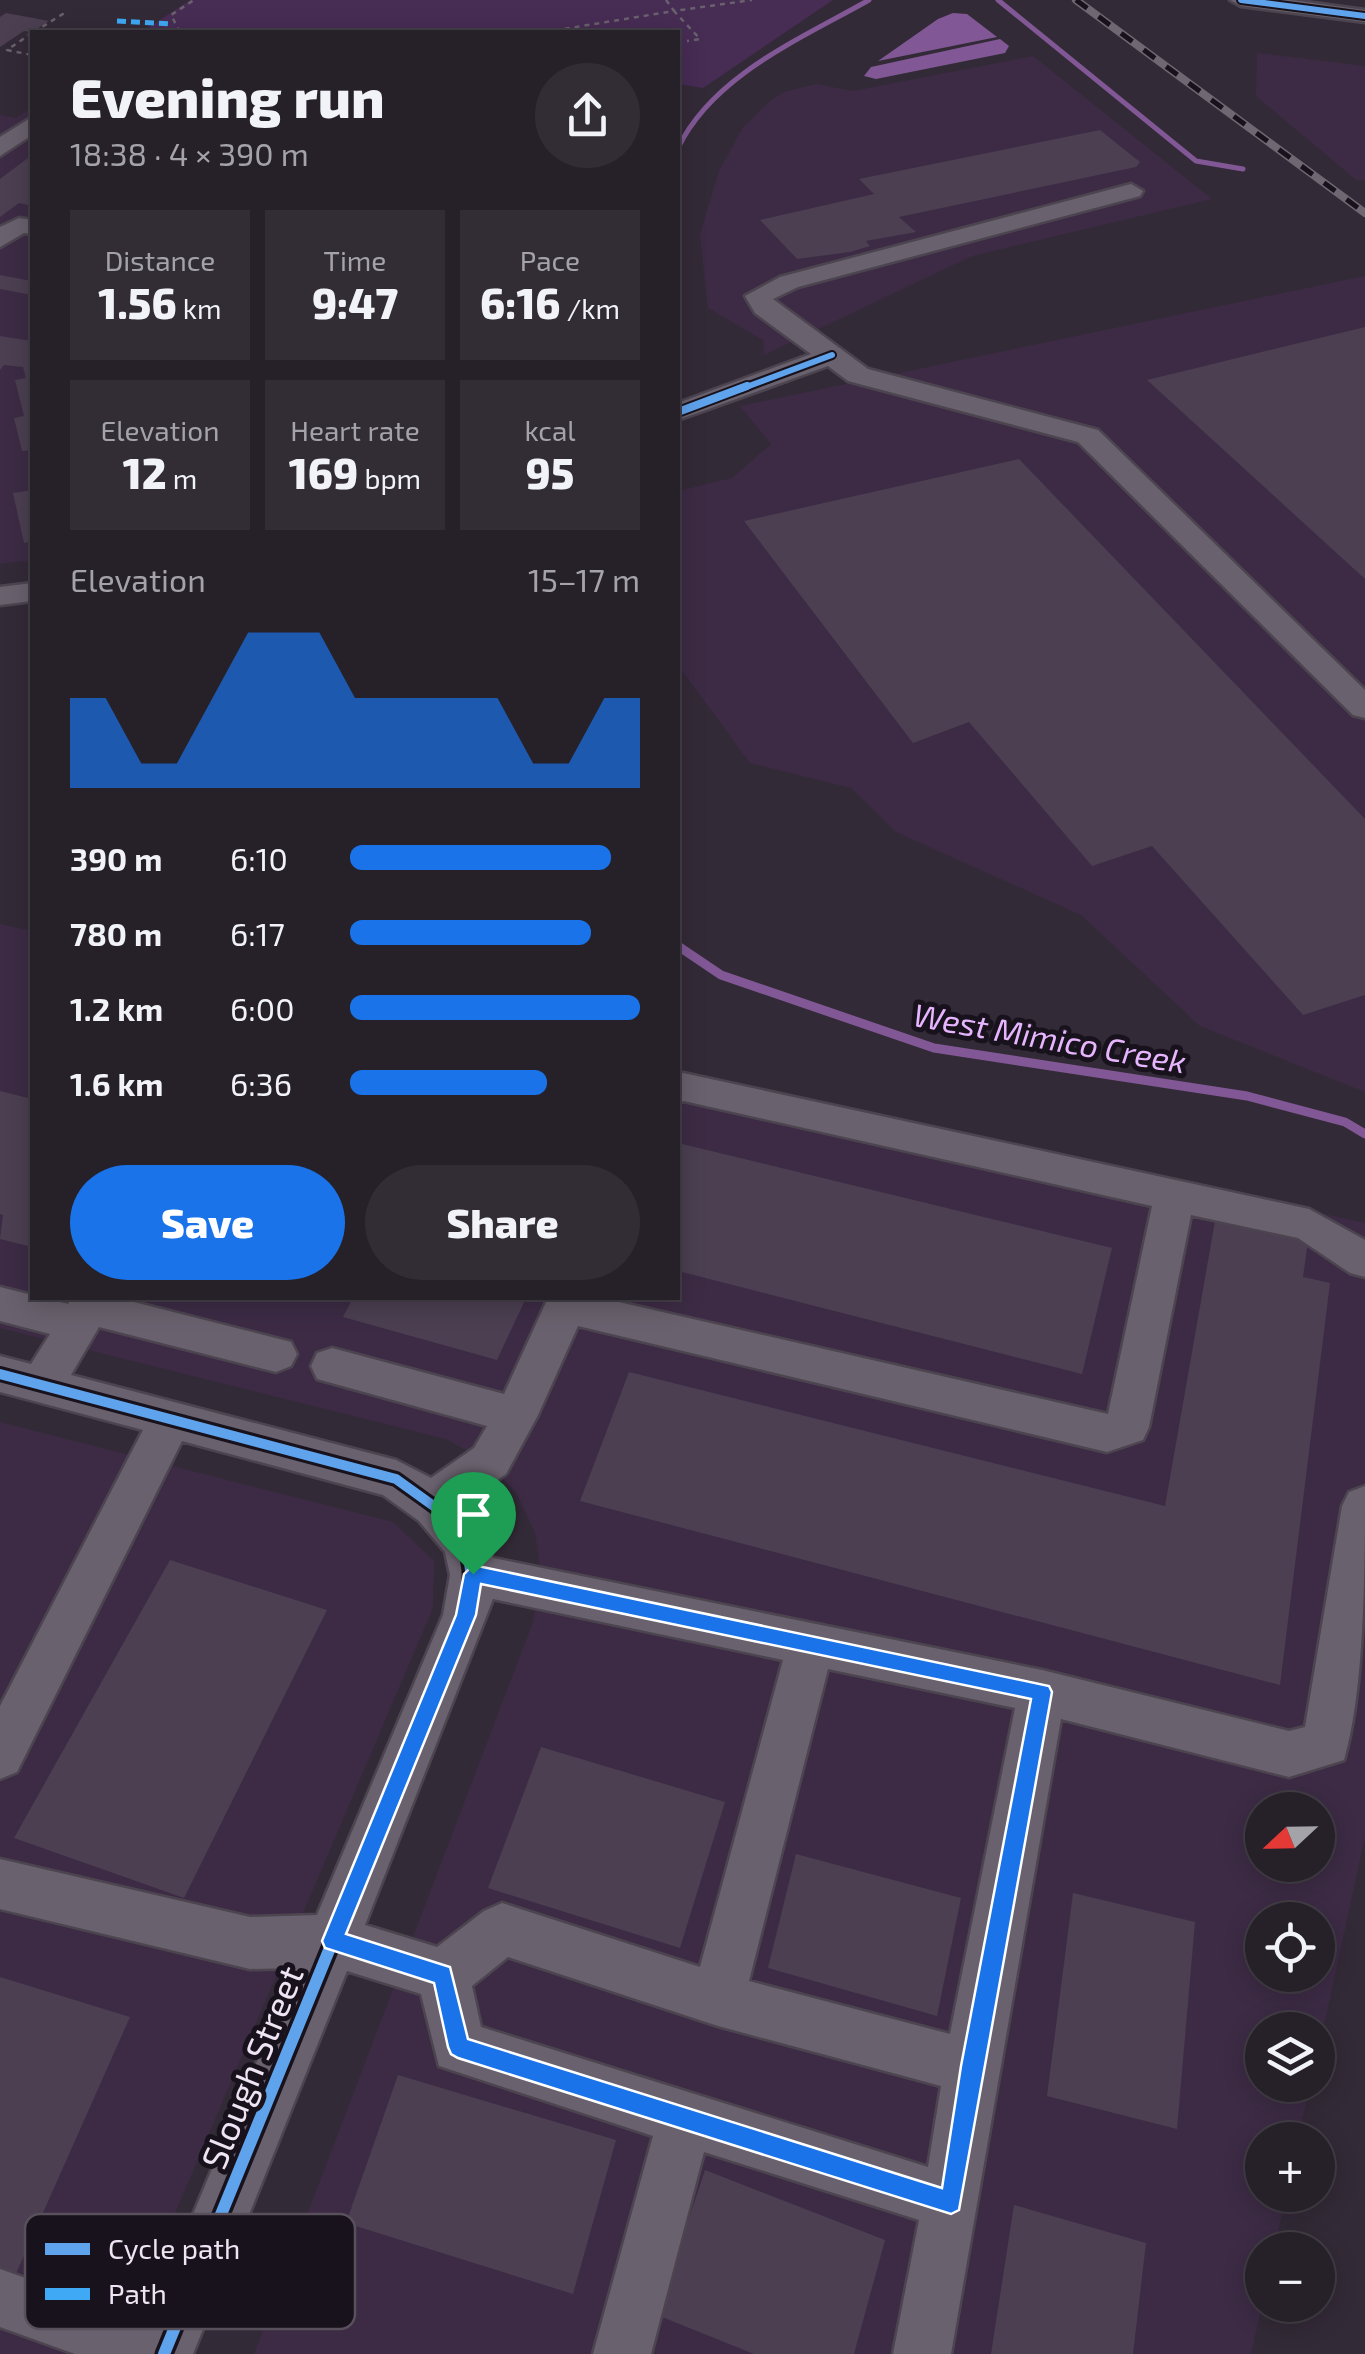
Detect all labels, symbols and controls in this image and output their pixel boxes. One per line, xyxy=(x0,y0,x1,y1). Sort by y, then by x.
text: Evening run xyxy=(70,63,385,129)
button: share xyxy=(535,63,640,168)
text: 18:38 · 4 × 390 m xyxy=(70,134,309,172)
text: Distance xyxy=(105,243,215,277)
text: Time xyxy=(324,243,386,277)
text: Pace xyxy=(520,243,580,277)
text: 1.56 xyxy=(98,277,177,327)
text: 9:47 xyxy=(312,277,398,327)
text: 6:16 xyxy=(480,277,561,327)
text: km xyxy=(177,291,222,325)
text: /km xyxy=(561,291,620,325)
text: Elevation xyxy=(101,413,219,447)
text: Heart rate xyxy=(290,413,420,447)
text: kcal xyxy=(524,413,576,447)
text: 12 xyxy=(123,447,166,497)
text: 169 xyxy=(289,447,358,497)
text: 95 xyxy=(526,447,574,497)
text: m xyxy=(166,461,197,495)
text: bpm xyxy=(358,461,421,495)
text: Elevation xyxy=(70,560,206,598)
text: 15–17 m xyxy=(528,560,640,598)
text: 390 m xyxy=(70,839,162,877)
text: 6:10 xyxy=(230,839,288,877)
text: 780 m xyxy=(70,914,162,952)
text: 6:17 xyxy=(230,914,285,952)
text: 1.2 km xyxy=(70,989,163,1027)
text: 6:00 xyxy=(230,989,294,1027)
water label: West Mimico Creek xyxy=(911,994,1189,1080)
text: 1.6 km xyxy=(70,1064,164,1102)
text: 6:36 xyxy=(230,1064,292,1102)
button: Save xyxy=(70,1165,345,1280)
button: Share xyxy=(365,1165,640,1280)
pin xyxy=(431,1472,516,1575)
icon: arrive xyxy=(446,1487,501,1542)
north arrow xyxy=(1245,1792,1335,1882)
map controls xyxy=(1245,1792,1335,2322)
button: locate xyxy=(1245,1902,1335,1992)
street label: Slough Street xyxy=(191,1960,311,2174)
button: layers xyxy=(1245,2012,1335,2102)
button: + xyxy=(1245,2122,1335,2212)
legend xyxy=(25,2214,355,2329)
text: Cycle path xyxy=(108,2231,240,2265)
button: − xyxy=(1245,2232,1335,2322)
text: Path xyxy=(108,2276,167,2310)

